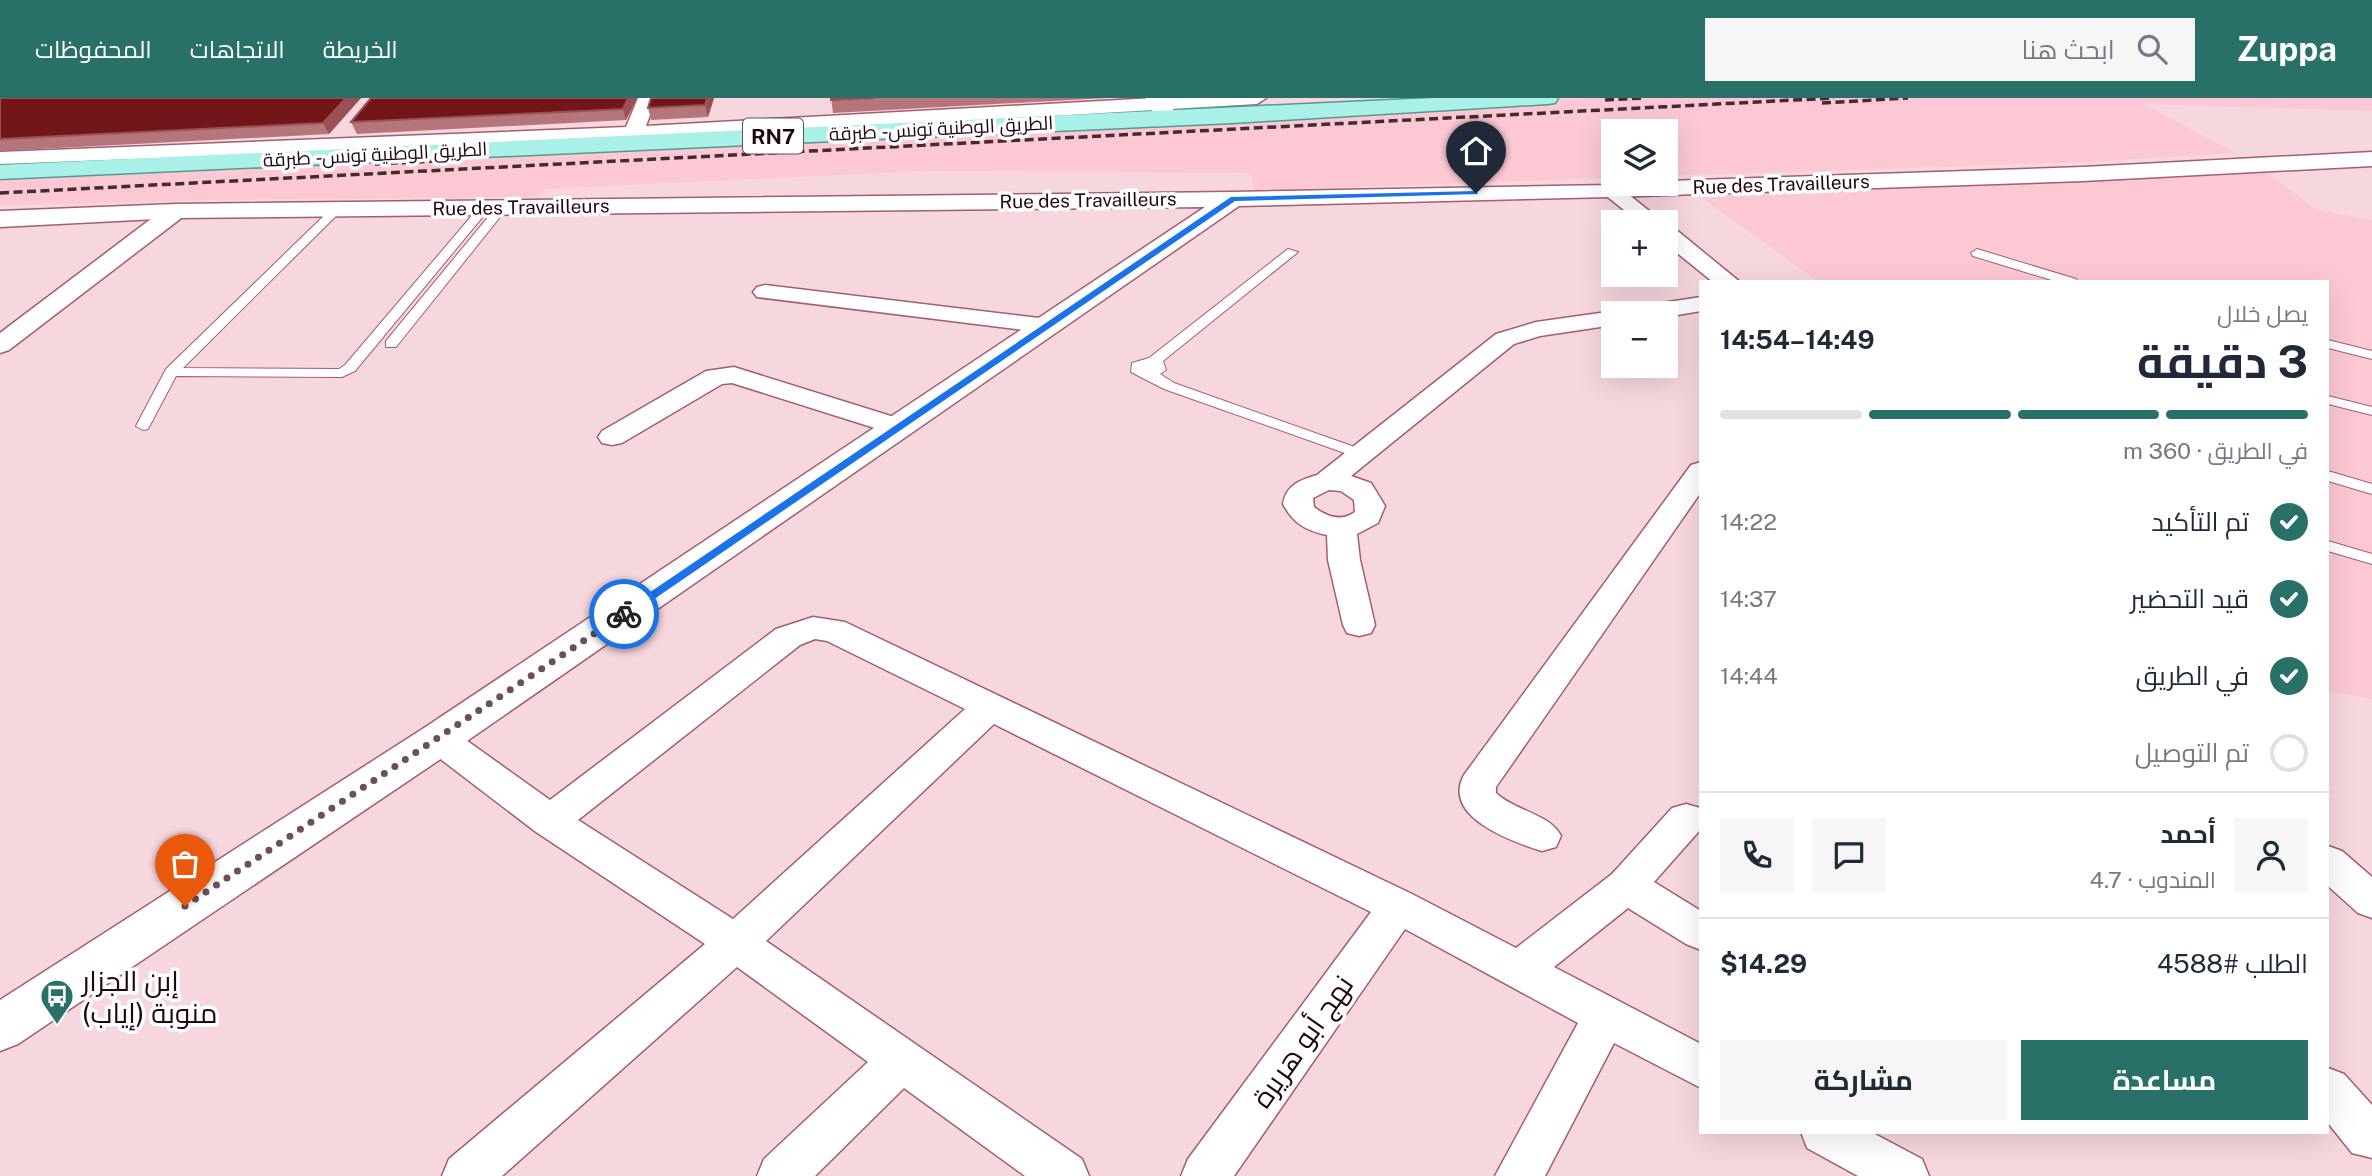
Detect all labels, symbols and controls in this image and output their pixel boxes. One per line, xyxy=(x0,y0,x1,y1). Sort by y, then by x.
search box xyxy=(1705,18,2195,81)
icon: search xyxy=(2133,30,2171,68)
text: Zuppa xyxy=(2237,30,2337,68)
text: ابحث هنا xyxy=(2022,34,2115,65)
text: المحفوظات xyxy=(35,35,152,63)
text: الاتجاهات xyxy=(190,35,285,63)
text: الخريطة xyxy=(323,35,398,63)
street label: الطريق الوطنية تونس - طبرقة xyxy=(828,111,1054,147)
road number: RN7 xyxy=(743,118,803,154)
map controls xyxy=(1601,119,1678,378)
button: layers xyxy=(1601,119,1678,196)
pin xyxy=(1446,121,1506,193)
icon: home xyxy=(1457,132,1495,170)
street label: الطريق الوطنية تونس - طبرقة xyxy=(262,137,488,173)
street label: Rue des Travailleurs xyxy=(1692,170,1870,198)
street label: Rue des Travailleurs xyxy=(999,187,1177,213)
street label: Rue des Travailleurs xyxy=(432,194,610,220)
button: + xyxy=(1601,210,1678,287)
text: يصل خلال xyxy=(2217,300,2308,327)
button: − xyxy=(1601,301,1678,378)
text: 14:49–14:54 xyxy=(1720,324,1875,355)
text: 3 دقيقة xyxy=(2137,334,2308,388)
text: في الطريق · 360 m xyxy=(2123,437,2308,464)
icon: check xyxy=(2270,503,2308,541)
text: تم التأكيد xyxy=(2151,506,2249,537)
text: 14:22 xyxy=(1720,508,1777,535)
courier xyxy=(589,579,659,649)
icon: check xyxy=(2270,580,2308,618)
text: قيد التحضير xyxy=(2130,583,2249,614)
text: 14:37 xyxy=(1720,585,1777,612)
icon: bike xyxy=(605,595,643,633)
icon: check xyxy=(2270,657,2308,695)
text: في الطريق xyxy=(2135,660,2249,691)
text: 14:44 xyxy=(1720,662,1778,689)
text: تم التوصيل xyxy=(2135,737,2249,768)
button: phone xyxy=(1720,818,1794,892)
button: chat xyxy=(1812,818,1886,892)
text: أحمد xyxy=(2160,818,2216,849)
button: person xyxy=(2234,818,2308,892)
pin xyxy=(155,834,215,906)
icon: bag xyxy=(166,845,204,883)
text: المندوب · 4.7 xyxy=(2090,866,2216,893)
text: $14.29 xyxy=(1720,948,1807,979)
text: الطلب #4588 xyxy=(2157,948,2308,979)
place label: إبن الجزار منوبة (إياب) xyxy=(80,964,217,1031)
street label: نهج أبو هريرة xyxy=(1244,969,1362,1115)
bus stop icon: إبن الجزار منوبة (إياب) xyxy=(38,977,76,1026)
button: مشاركة xyxy=(1720,1040,2007,1120)
button: مساعدة xyxy=(2021,1040,2308,1120)

